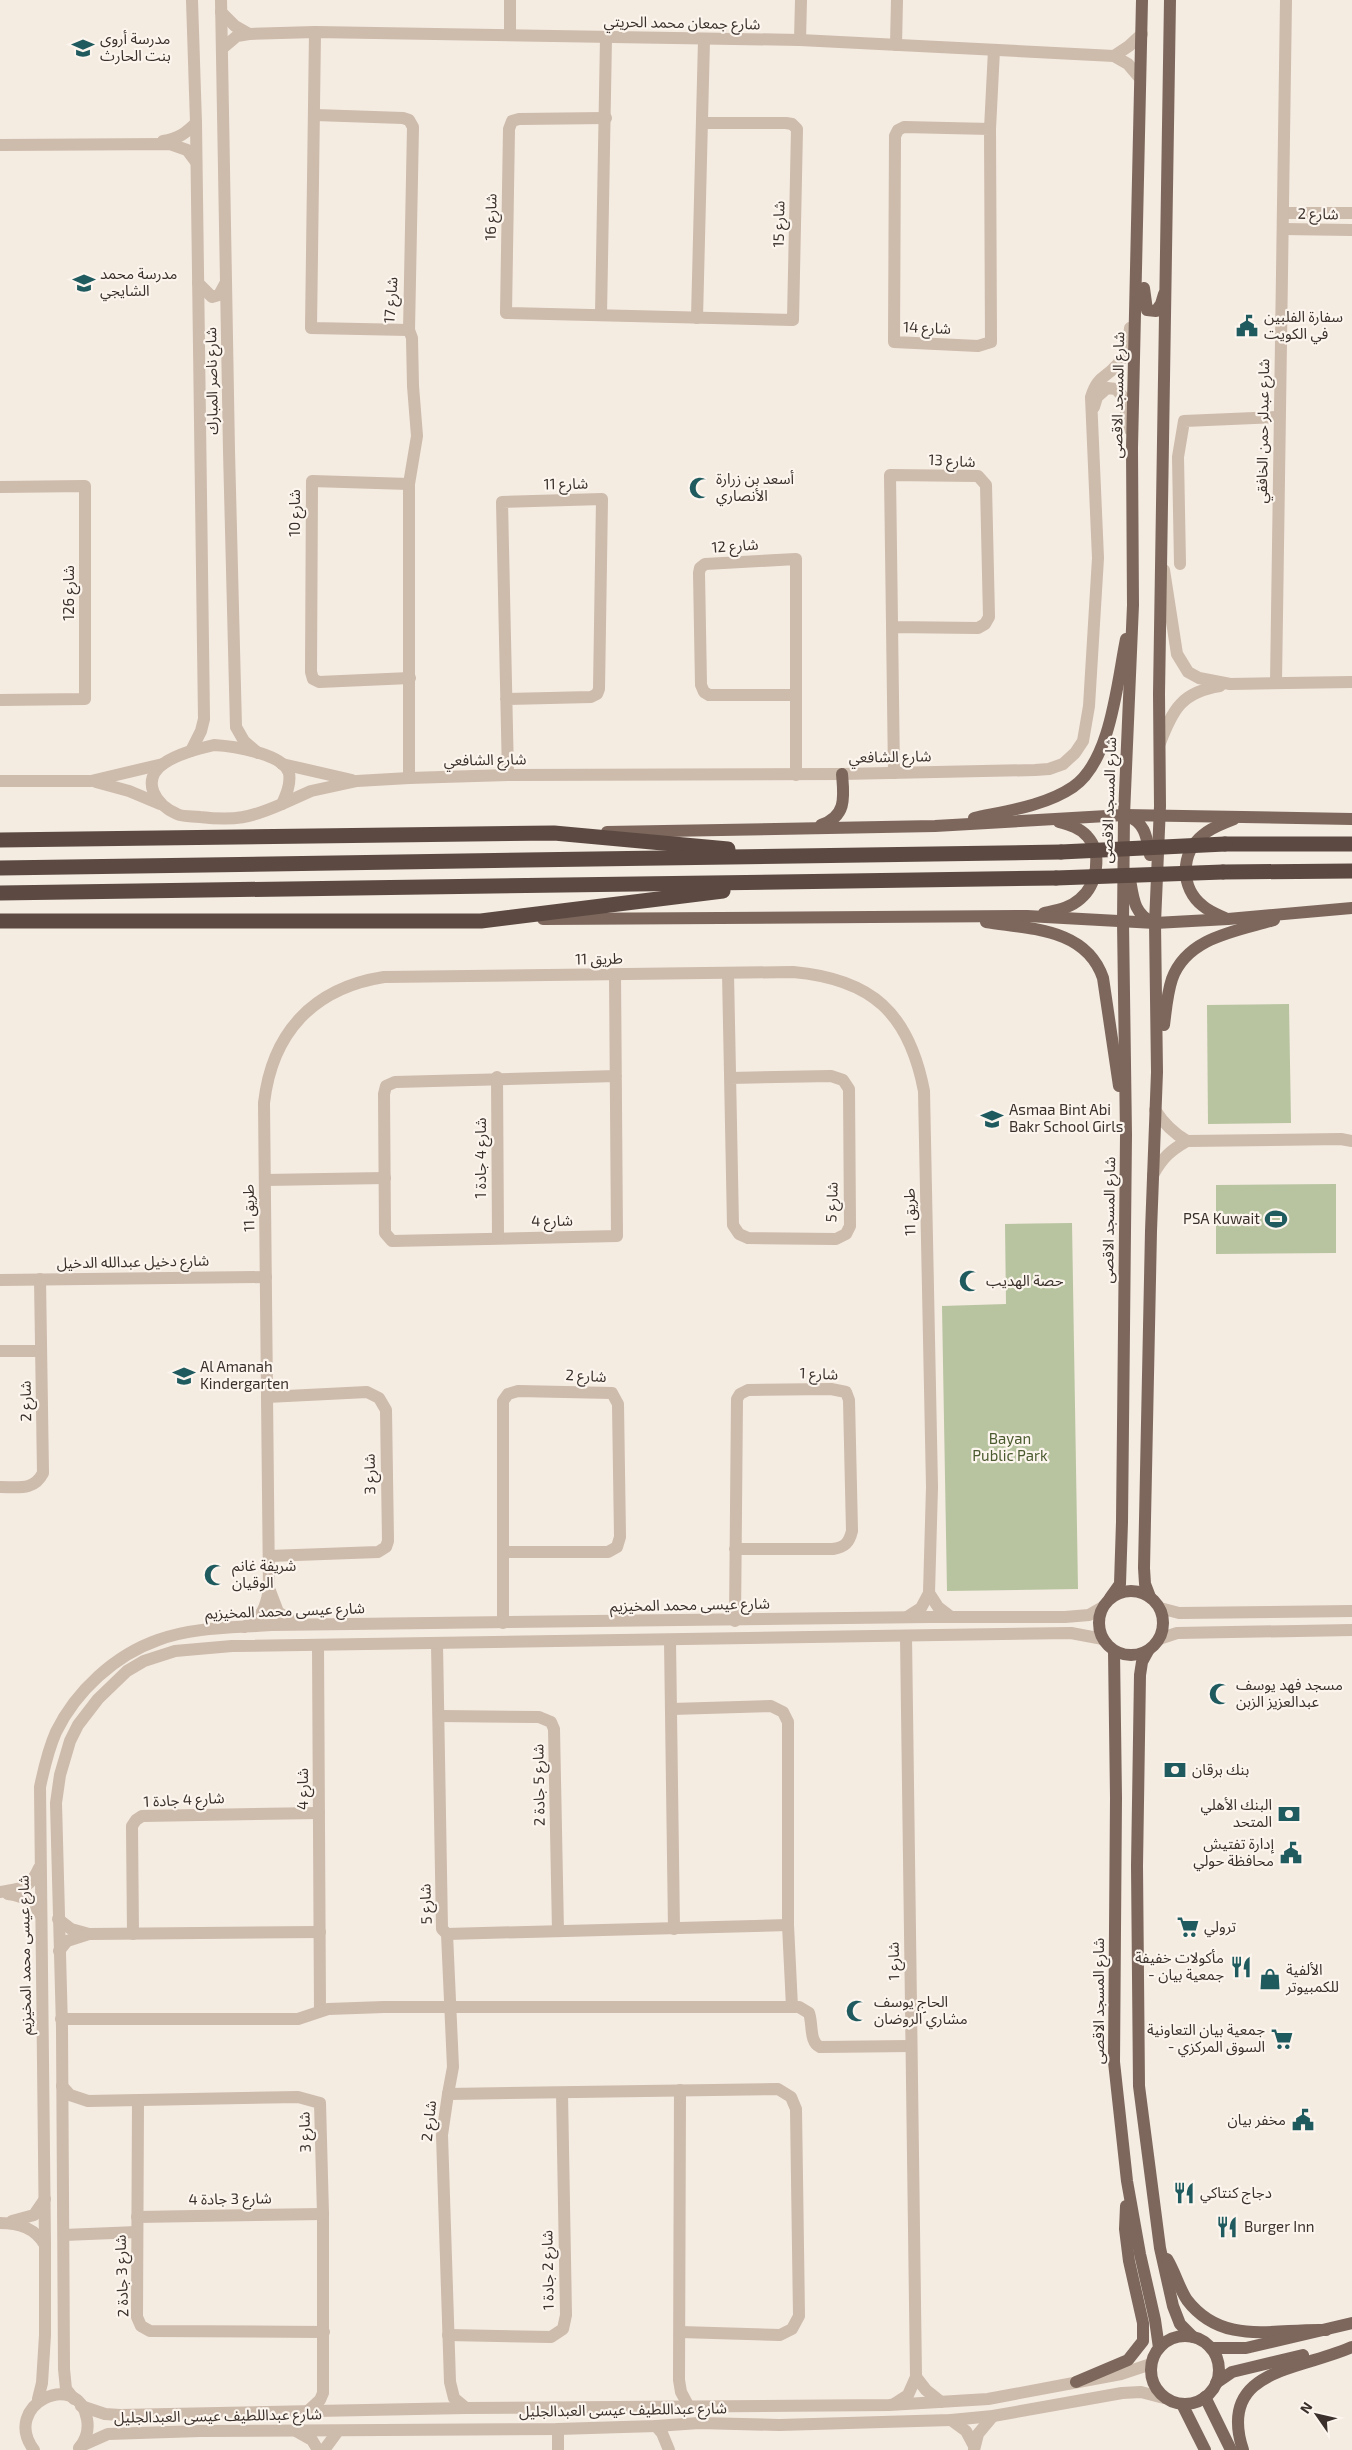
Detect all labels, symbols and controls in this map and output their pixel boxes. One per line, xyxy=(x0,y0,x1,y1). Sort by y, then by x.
street label: شارع جمعان محمد الحريتي xyxy=(603,12,761,36)
place label: مدرسة أروى بنت الحارث xyxy=(100,29,171,65)
school or university icon: مدرسة أروى بنت الحارث xyxy=(70,35,96,61)
street label: شارع 16 xyxy=(481,193,503,241)
street label: شارع 15 xyxy=(769,200,791,248)
street label: شارع 2 xyxy=(1297,204,1339,226)
place label: مدرسة محمد الشايجي xyxy=(100,264,177,302)
school or university icon: مدرسة محمد الشايجي xyxy=(71,270,97,296)
street label: شارع 17 xyxy=(379,276,405,324)
place label: سفارة الفلبين في الكويت xyxy=(1264,307,1343,345)
public building icon: سفارة الفلبين في الكويت xyxy=(1234,313,1260,339)
street label: شارع 14 xyxy=(903,317,951,341)
street label: شارع ناصر المبارك xyxy=(201,327,225,435)
street label: شارع المسجد الاقصى xyxy=(1107,331,1131,459)
street label: شارع عبدلر حمن الخافقي xyxy=(1252,358,1276,504)
street label: شارع 13 xyxy=(928,450,976,474)
place label: أسعد بن زرارة الأنصاري xyxy=(716,469,794,507)
street label: شارع 11 xyxy=(544,474,589,496)
mosque icon: أسعد بن زرارة الأنصاري xyxy=(687,475,713,501)
street label: شارع 10 xyxy=(285,489,307,537)
street label: شارع 12 xyxy=(711,534,760,560)
street label: شارع 126 xyxy=(59,565,81,621)
street label: شارع المسجد الاقصى xyxy=(1097,736,1123,864)
street label: شارع الشافعي xyxy=(848,746,932,770)
street label: شارع الشافعي xyxy=(443,749,527,773)
street label: طريق 11 xyxy=(575,949,623,969)
place label: Asmaa Bint Abi Bakr School Girls xyxy=(1009,1100,1123,1135)
school or university icon: Asmaa Bint Abi Bakr School Girls xyxy=(979,1106,1005,1132)
street label: شارع 4 جادة 1 xyxy=(471,1117,493,1198)
street label: شارع المسجد الاقصى xyxy=(1098,1156,1122,1284)
street label: شارع 5 xyxy=(821,1181,845,1223)
street label: طريق 11 xyxy=(239,1184,259,1232)
street label: طريق 11 xyxy=(900,1188,920,1236)
sports icon: PSA Kuwait xyxy=(1263,1206,1289,1232)
place label: PSA Kuwait xyxy=(1183,1209,1260,1227)
street label: شارع 4 xyxy=(531,1211,573,1233)
street label: شارع دخيل عبدالله الدخيل xyxy=(57,1251,210,1275)
mosque icon: حصة الهديب xyxy=(957,1268,983,1294)
place label: حصة الهديب xyxy=(986,1271,1064,1290)
place label: Al Amanah Kindergarten xyxy=(200,1357,289,1392)
school or university icon: Al Amanah Kindergarten xyxy=(171,1363,197,1389)
street label: شارع 1 xyxy=(799,1363,839,1387)
street label: شارع 2 xyxy=(565,1365,607,1389)
street label: شارع 2 xyxy=(16,1380,38,1422)
park label: Bayan Public Park xyxy=(972,1429,1048,1464)
street label: شارع 3 xyxy=(360,1453,382,1495)
place label: شريفة غانم الوقيان xyxy=(232,1556,296,1592)
mosque icon: شريفة غانم الوقيان xyxy=(202,1562,228,1588)
street label: شارع عيسى محمد المخيزيم xyxy=(610,1594,770,1618)
street label: شارع عيسى محمد المخيزيم xyxy=(205,1598,366,1626)
place label: مسجد فهد يوسف عبدالعزيز الزبن xyxy=(1236,1675,1343,1711)
mosque icon: مسجد فهد يوسف عبدالعزيز الزبن xyxy=(1207,1681,1233,1707)
street label: شارع 5 جادة 2 xyxy=(528,1743,552,1826)
bank icon: بنك برقان xyxy=(1162,1757,1188,1783)
place label: بنك برقان xyxy=(1192,1760,1249,1779)
street label: شارع 4 xyxy=(293,1768,315,1810)
street label: شارع 4 جادة 1 xyxy=(143,1788,225,1814)
place label: البنك الأهلي المتحد xyxy=(1201,1795,1272,1830)
bank icon: البنك الأهلي المتحد xyxy=(1276,1801,1302,1827)
place label: إدارة تفتيش محافظة حولي xyxy=(1193,1834,1275,1872)
public building icon: إدارة تفتيش محافظة حولي xyxy=(1278,1840,1304,1866)
street label: شارع عيسى محمد المخيزيم xyxy=(14,1875,38,2035)
street label: شارع 5 xyxy=(415,1883,439,1925)
supermarket icon: ترولي xyxy=(1175,1914,1201,1940)
place label: ترولي xyxy=(1204,1917,1236,1938)
street label: شارع المسجد الاقصى xyxy=(1089,1937,1111,2064)
street label: شارع 1 xyxy=(884,1941,906,1980)
place label: مأكولات خفيفة - جمعية بيان xyxy=(1135,1948,1224,1984)
restaurant icon: مأكولات خفيفة - جمعية بيان xyxy=(1228,1954,1254,1980)
place label: الألفية للكمبيوتر xyxy=(1285,1960,1339,1996)
shop icon: الألفية للكمبيوتر xyxy=(1257,1966,1283,1992)
place label: الحاج يوسف مشاري الروضان xyxy=(874,1992,968,2030)
mosque icon: الحاج يوسف مشاري الروضان xyxy=(844,1998,870,2024)
place label: جمعية بيان التعاونية - السوق المركزي xyxy=(1147,2020,1265,2058)
supermarket icon: جمعية بيان التعاونية - السوق المركزي xyxy=(1269,2026,1295,2052)
street label: شارع 2 xyxy=(417,2099,443,2143)
public building icon: مخفر بيان xyxy=(1290,2107,1316,2133)
place label: مخفر بيان xyxy=(1228,2110,1286,2129)
street label: شارع 3 xyxy=(294,2111,318,2153)
restaurant icon: دجاج كنتاكي xyxy=(1171,2180,1197,2206)
place label: دجاج كنتاكي xyxy=(1200,2183,1272,2205)
street label: شارع 3 جادة 4 xyxy=(188,2188,272,2212)
restaurant icon: Burger Inn xyxy=(1214,2214,1240,2240)
place label: Burger Inn xyxy=(1244,2217,1315,2235)
street label: شارع 2 جادة 1 xyxy=(537,2230,561,2310)
street label: شارع 3 جادة 2 xyxy=(111,2234,135,2318)
north arrow xyxy=(1292,2390,1342,2440)
street label: شارع عبداللطيف عيسى العبدالجليل xyxy=(519,2398,727,2424)
text: N xyxy=(1296,2399,1316,2416)
street label: شارع عبداللطيف عيسى العبدالجليل xyxy=(114,2404,322,2430)

